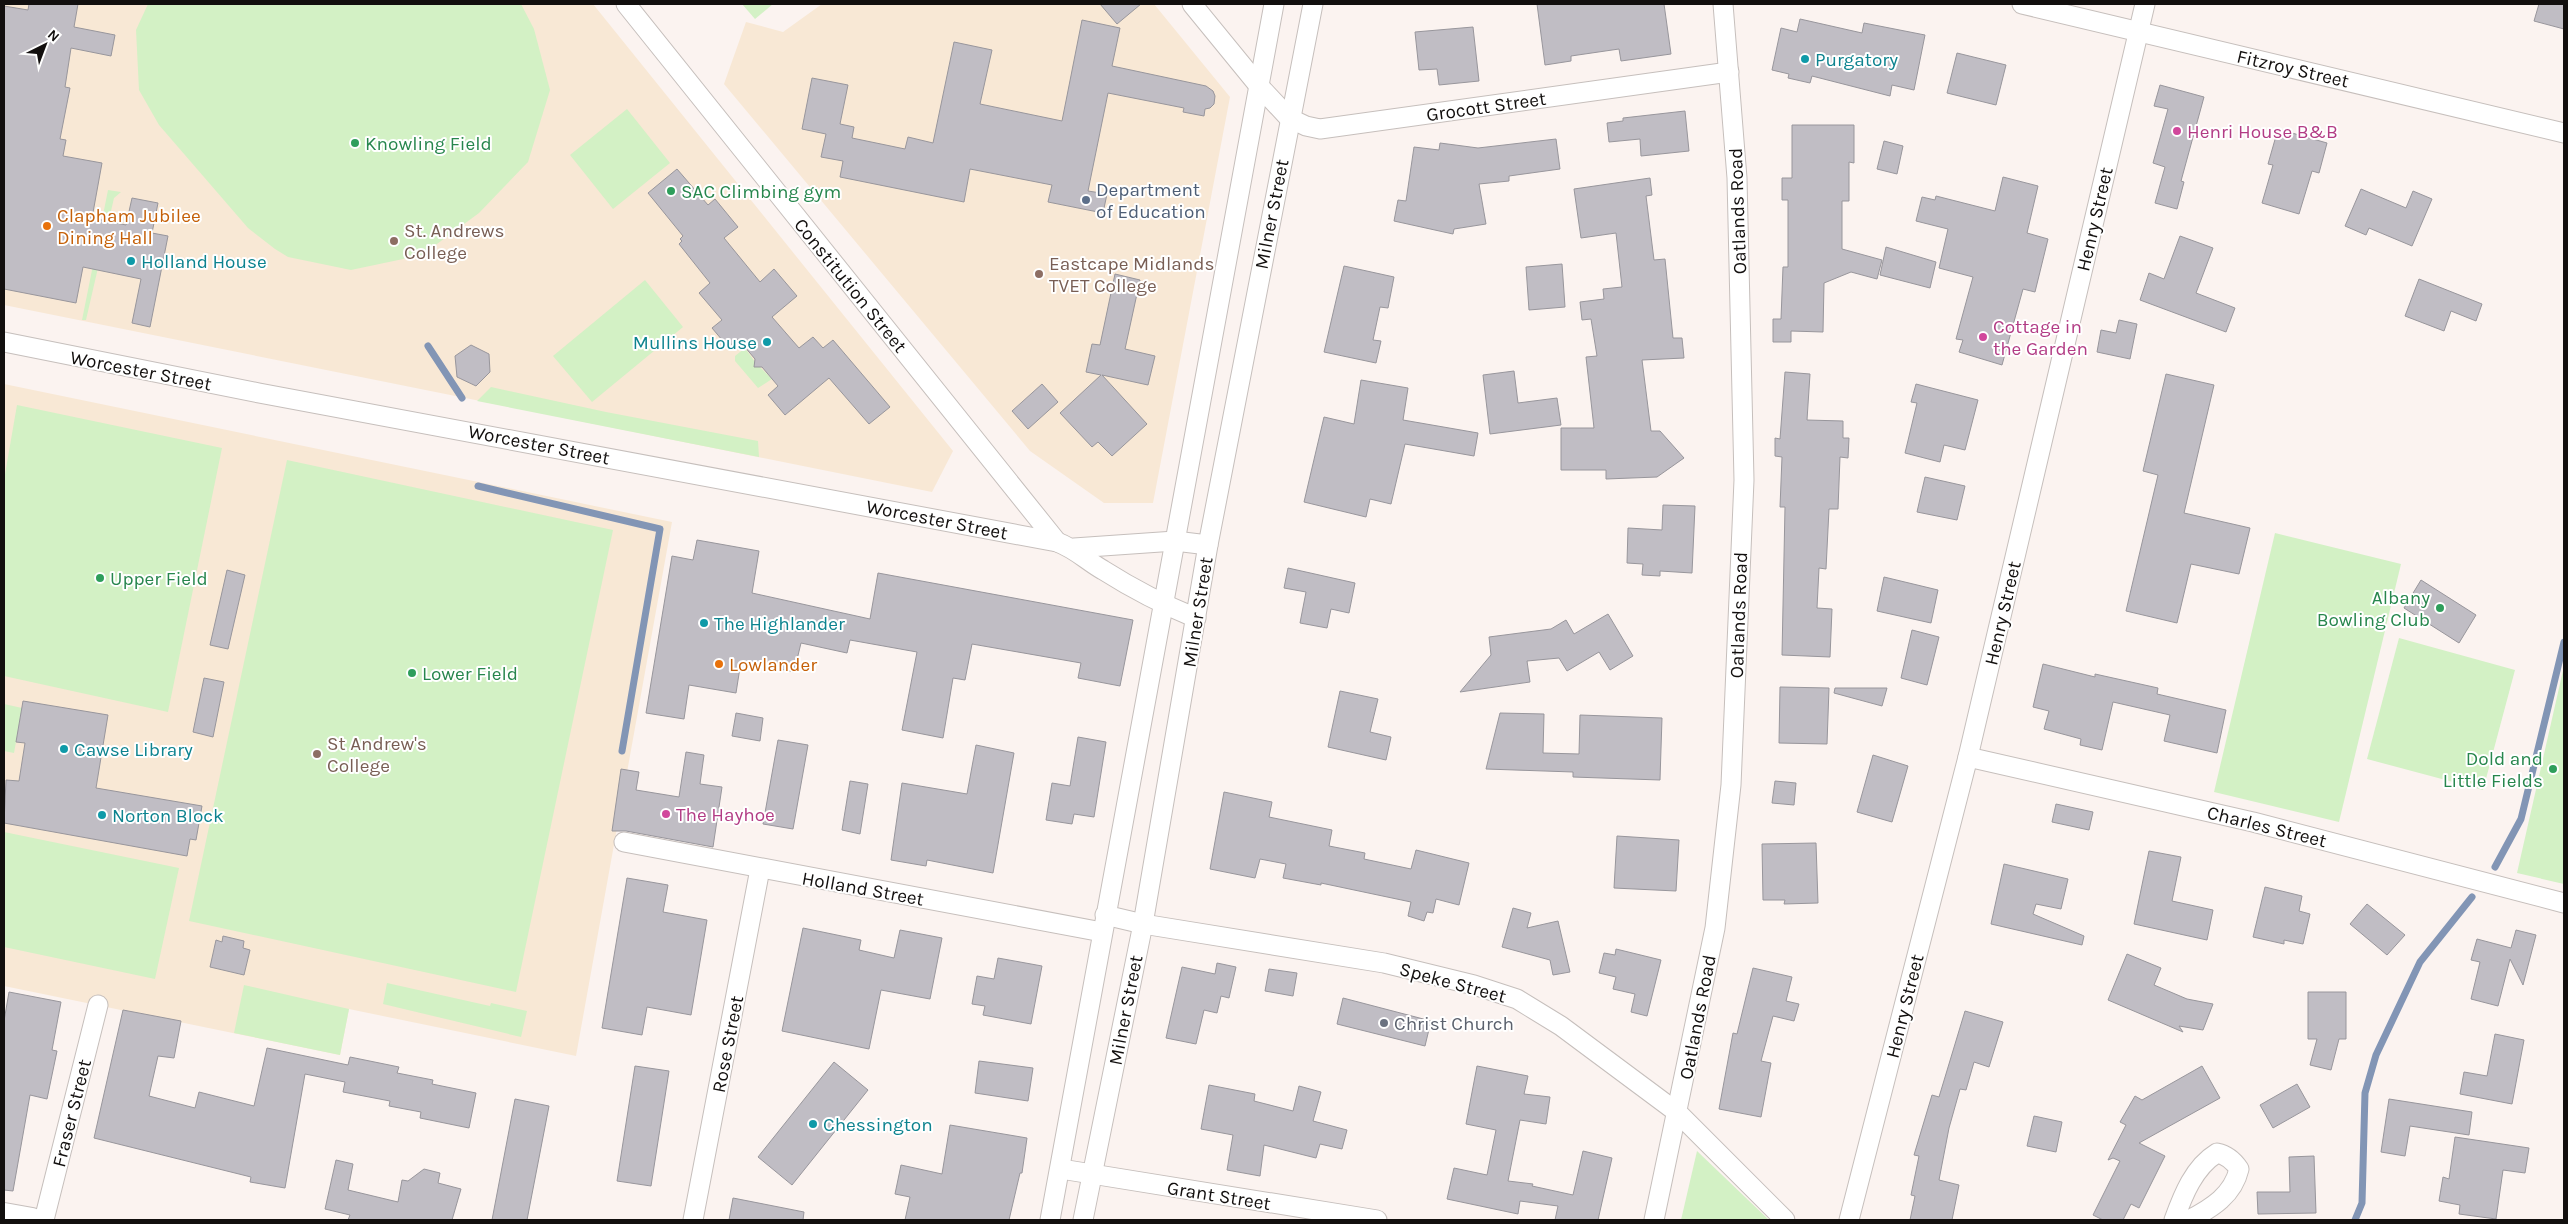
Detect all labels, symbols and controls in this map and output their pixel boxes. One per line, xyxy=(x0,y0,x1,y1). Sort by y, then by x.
north arrow xyxy=(20,20,70,70)
text: N xyxy=(44,26,63,45)
street label: Fitzroy Street xyxy=(2234,45,2351,93)
place label: Purgatory xyxy=(1815,49,1898,71)
marker: Purgatory xyxy=(1799,53,1811,65)
street label: Grocott Street xyxy=(1425,88,1547,126)
place label: Henri House B&B xyxy=(2187,121,2338,143)
marker: Henri House B&B xyxy=(2171,125,2183,137)
place label: Knowling Field xyxy=(365,133,492,155)
marker: Knowling Field xyxy=(349,137,361,149)
street label: Oatlands Road xyxy=(1725,147,1751,275)
street label: Milner Street xyxy=(1251,157,1293,271)
street label: Henry Street xyxy=(2072,165,2118,273)
place label: Department of Education xyxy=(1096,179,1206,223)
place label: SAC Climbing gym xyxy=(681,181,841,203)
marker: SAC Climbing gym xyxy=(665,185,677,197)
marker: Department of Education xyxy=(1080,194,1092,206)
place label: Clapham Jubilee Dining Hall xyxy=(57,205,201,249)
street label: Constitution Street xyxy=(789,214,911,357)
marker: Clapham Jubilee Dining Hall xyxy=(41,220,53,232)
place label: St. Andrews College xyxy=(404,220,505,264)
marker: St. Andrews College xyxy=(388,235,400,247)
place label: Holland House xyxy=(141,251,267,273)
place label: Eastcape Midlands TVET College xyxy=(1049,253,1214,297)
marker: Holland House xyxy=(125,255,137,267)
marker: Eastcape Midlands TVET College xyxy=(1033,268,1045,280)
place label: Cottage in the Garden xyxy=(1993,316,2088,360)
marker: Cottage in the Garden xyxy=(1977,331,1989,343)
place label: Mullins House xyxy=(633,332,757,354)
marker: Mullins House xyxy=(761,336,773,348)
street label: Worcester Street xyxy=(68,346,213,395)
street label: Worcester Street xyxy=(466,420,611,469)
street label: Worcester Street xyxy=(864,495,1009,544)
street label: Oatlands Road xyxy=(1726,551,1752,679)
street label: Milner Street xyxy=(1178,555,1218,669)
street label: Henry Street xyxy=(1980,559,2026,667)
place label: Upper Field xyxy=(110,568,208,590)
marker: Upper Field xyxy=(94,572,106,584)
place label: Albany Bowling Club xyxy=(2317,587,2430,631)
marker: Albany Bowling Club xyxy=(2434,602,2446,614)
place label: The Highlander xyxy=(714,613,845,635)
marker: The Highlander xyxy=(698,617,710,629)
place label: Lowlander xyxy=(729,654,817,676)
marker: Lowlander xyxy=(713,658,725,670)
place label: Lower Field xyxy=(422,663,518,685)
marker: Lower Field xyxy=(406,667,418,679)
place label: St Andrew's College xyxy=(327,733,427,777)
place label: Cawse Library xyxy=(74,739,193,761)
marker: Cawse Library xyxy=(58,743,70,755)
marker: St Andrew's College xyxy=(311,748,323,760)
place label: Dold and Little Fields xyxy=(2443,748,2543,792)
marker: Dold and Little Fields xyxy=(2547,763,2559,775)
street label: Charles Street xyxy=(2205,802,2329,852)
place label: The Hayhoe xyxy=(676,804,775,826)
place label: Norton Block xyxy=(112,805,224,827)
marker: The Hayhoe xyxy=(660,808,672,820)
marker: Norton Block xyxy=(96,809,108,821)
street label: Holland Street xyxy=(800,867,926,911)
street label: Henry Street xyxy=(1881,952,1929,1060)
street label: Milner Street xyxy=(1105,953,1147,1067)
street label: Oatlands Road xyxy=(1675,953,1721,1081)
street label: Speke Street xyxy=(1397,958,1508,1008)
street label: Rose Street xyxy=(708,994,748,1095)
place label: Christ Church xyxy=(1394,1013,1514,1035)
marker: Christ Church xyxy=(1378,1017,1390,1029)
street label: Fraser Street xyxy=(48,1057,96,1170)
place label: Chessington xyxy=(823,1114,933,1136)
marker: Chessington xyxy=(807,1118,819,1130)
street label: Grant Street xyxy=(1165,1177,1272,1215)

